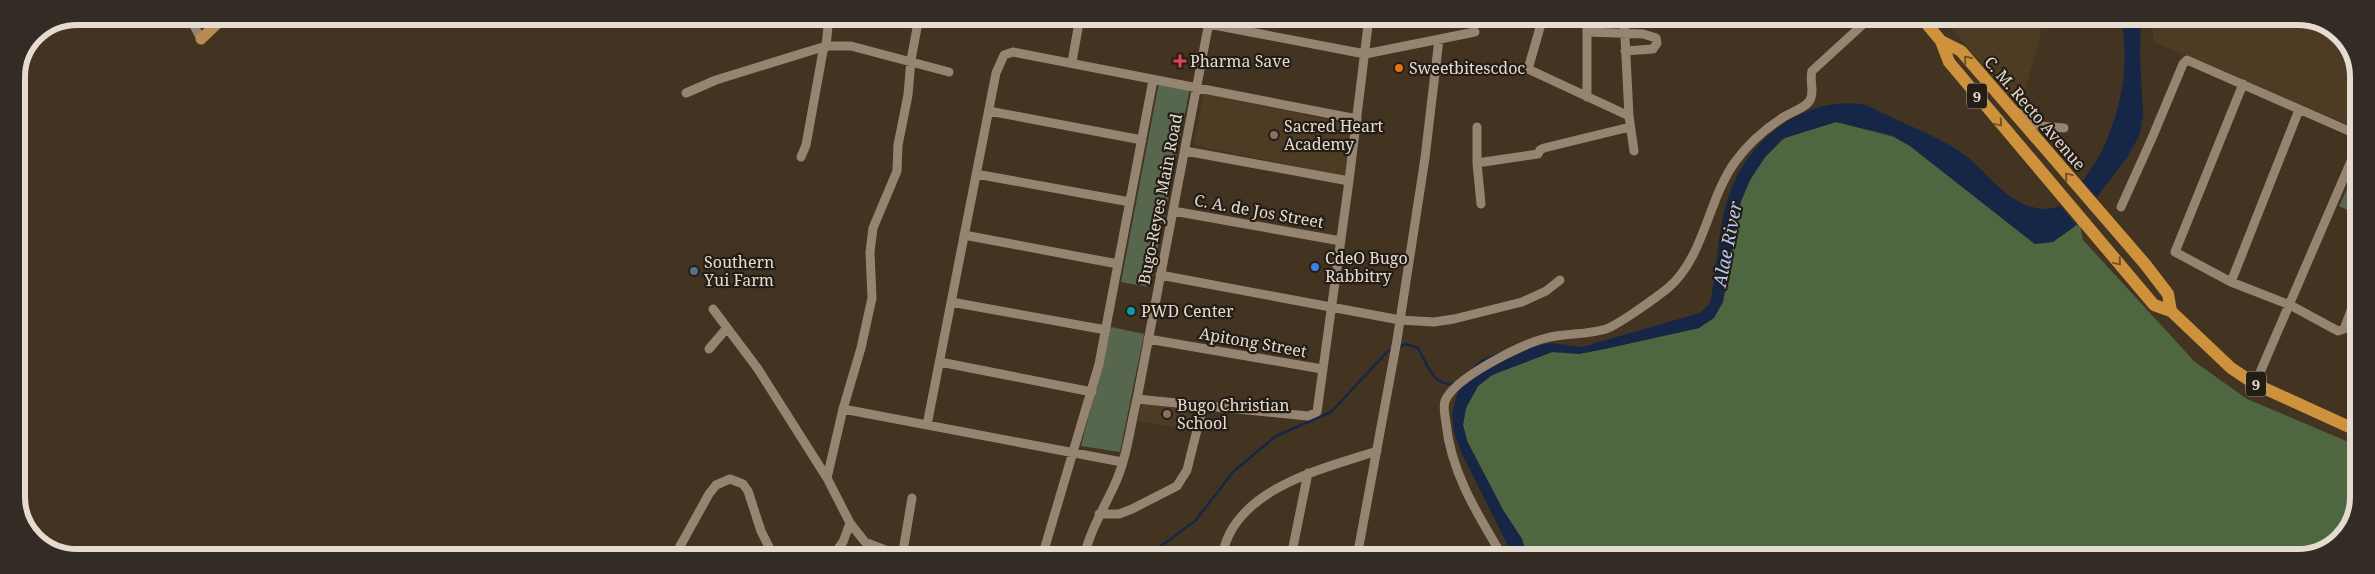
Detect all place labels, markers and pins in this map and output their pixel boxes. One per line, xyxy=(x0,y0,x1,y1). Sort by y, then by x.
place label: Pharma Save xyxy=(1190,50,1290,72)
marker: Pharma Save xyxy=(1174,55,1186,67)
place label: Sweetbitescdoc xyxy=(1409,57,1525,79)
marker: Sweetbitescdoc xyxy=(1393,62,1405,74)
place label: Sacred Heart Academy xyxy=(1284,115,1383,155)
marker: Sacred Heart Academy xyxy=(1268,129,1280,141)
place label: CdeO Bugo Rabbitry xyxy=(1325,247,1408,287)
place label: Southern Yui Farm xyxy=(703,251,774,291)
marker: CdeO Bugo Rabbitry xyxy=(1309,261,1321,273)
marker: Southern Yui Farm xyxy=(688,265,700,277)
place label: PWD Center xyxy=(1141,300,1234,322)
marker: PWD Center xyxy=(1125,305,1137,317)
place label: Bugo Christian School xyxy=(1177,394,1290,434)
marker: Bugo Christian School xyxy=(1161,408,1173,420)

